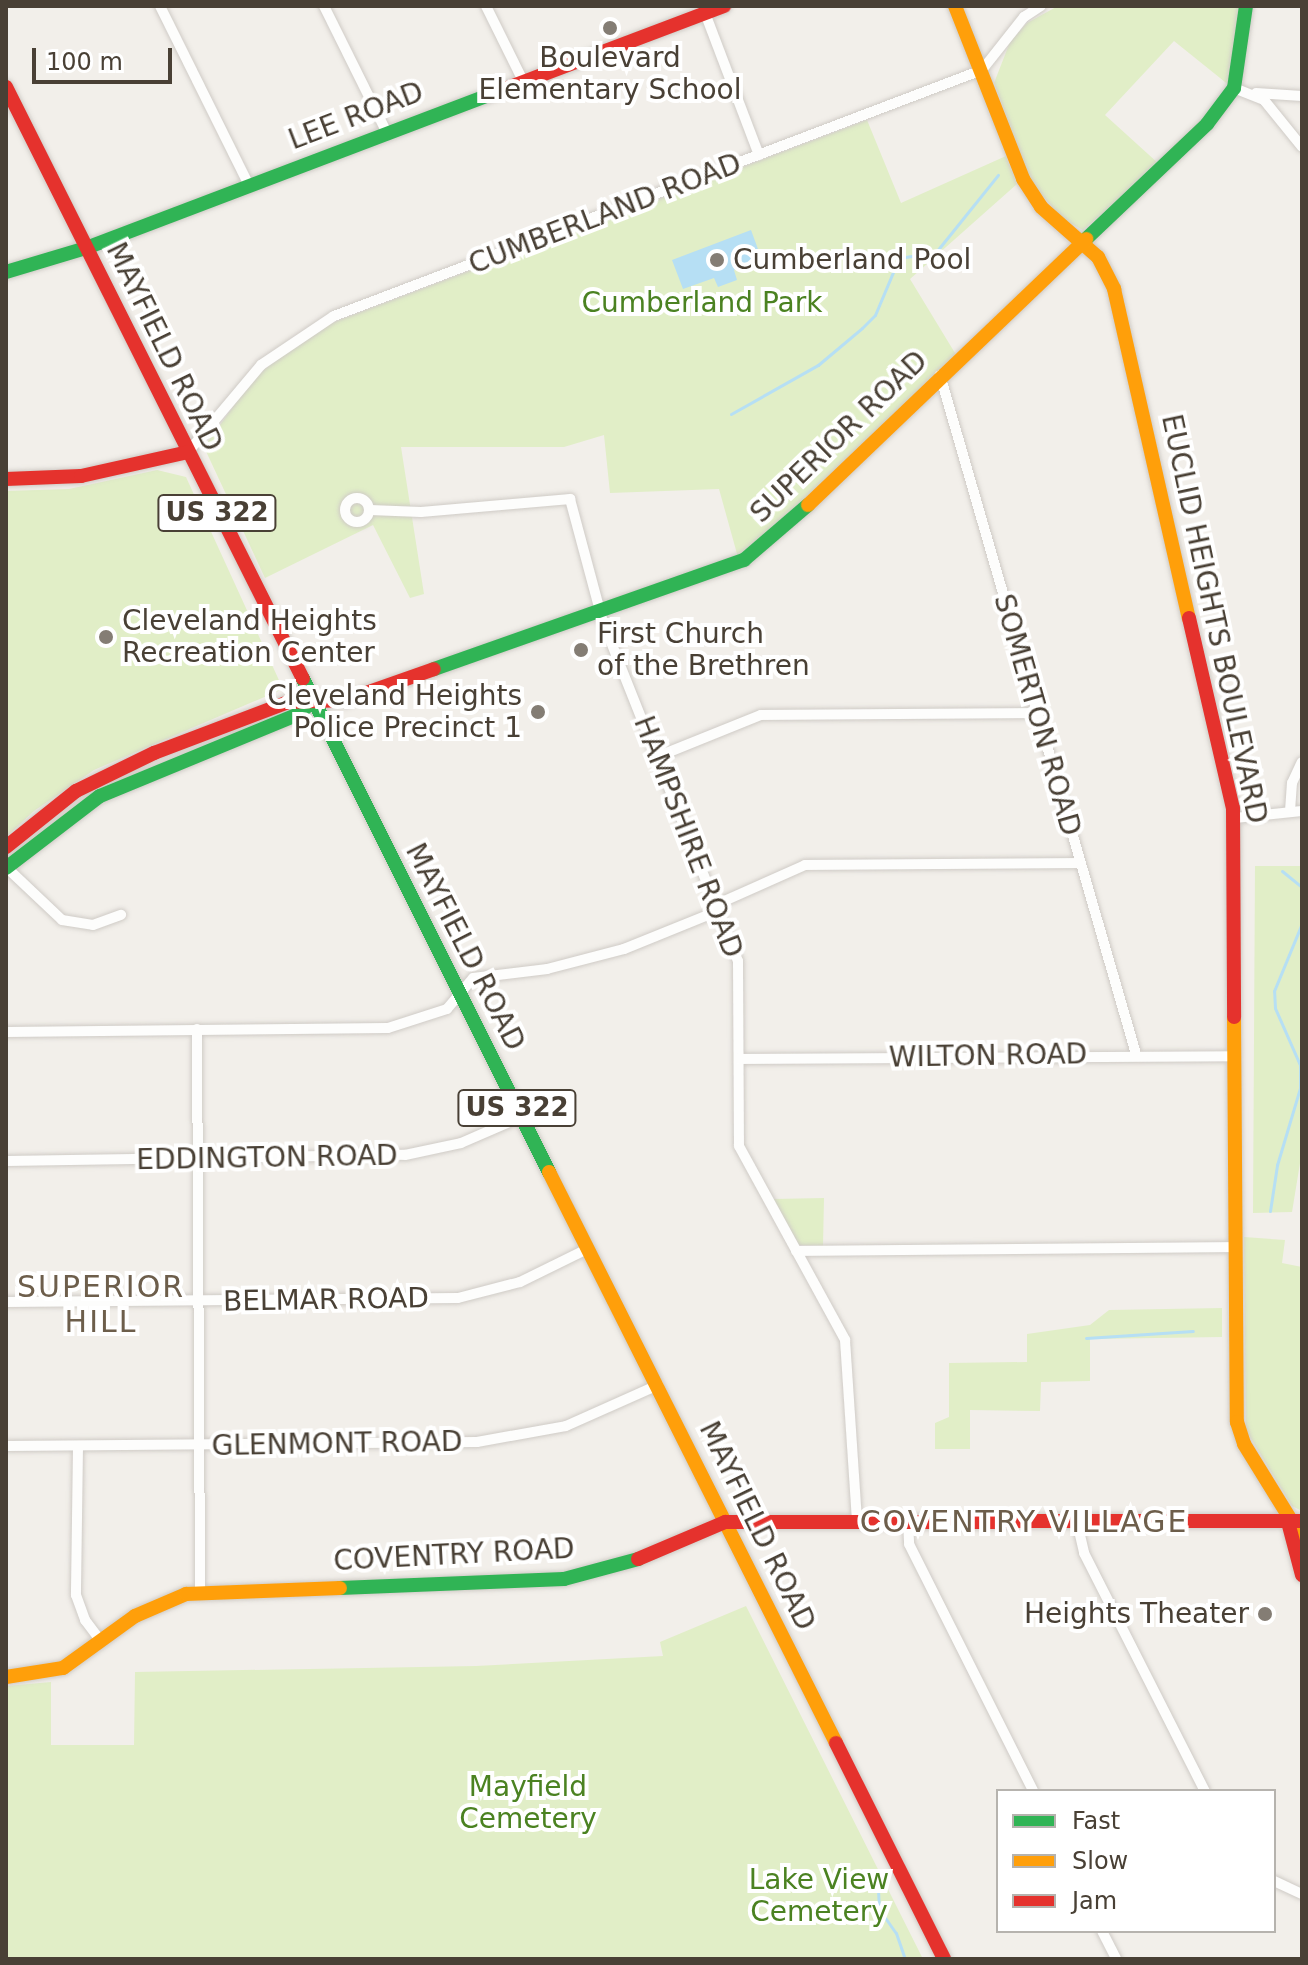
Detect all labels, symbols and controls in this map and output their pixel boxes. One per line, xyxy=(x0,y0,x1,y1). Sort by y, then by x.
marker: Boulevard Elementary School xyxy=(601,19,619,37)
scale bar xyxy=(36,32,176,82)
place label: Boulevard Elementary School xyxy=(478,41,742,107)
text: 100 m xyxy=(46,48,123,76)
street label: LEE ROAD xyxy=(284,75,428,157)
street label: CUMBERLAND ROAD xyxy=(464,147,746,281)
street label: MAYFIELD ROAD xyxy=(99,237,229,457)
place label: Cumberland Pool xyxy=(733,243,971,277)
marker: Cumberland Pool xyxy=(708,251,726,269)
park label: Cumberland Park xyxy=(582,286,822,320)
street label: SUPERIOR ROAD xyxy=(744,344,934,530)
street label: EUCLID HEIGHTS BOULEVARD xyxy=(1154,411,1274,827)
road number: US 322 xyxy=(157,491,277,535)
street label: SOMERTON ROAD xyxy=(986,590,1088,840)
place label: Cleveland Heights Recreation Center xyxy=(122,604,377,670)
place label: First Church of the Brethren xyxy=(597,617,810,683)
marker: Cleveland Heights Recreation Center xyxy=(97,628,115,646)
marker: First Church of the Brethren xyxy=(572,641,590,659)
place label: Cleveland Heights Police Precinct 1 xyxy=(267,679,522,745)
marker: Cleveland Heights Police Precinct 1 xyxy=(529,703,547,721)
street label: HAMPSHIRE ROAD xyxy=(626,711,750,963)
street label: MAYFIELD ROAD xyxy=(398,838,532,1056)
street label: WILTON ROAD xyxy=(889,1037,1087,1075)
road number: US 322 xyxy=(457,1086,577,1130)
street label: EDDINGTON ROAD xyxy=(136,1139,398,1177)
district label: SUPERIOR HILL xyxy=(17,1269,185,1340)
street label: BELMAR ROAD xyxy=(223,1281,429,1319)
street label: MAYFIELD ROAD xyxy=(692,1416,822,1636)
street label: GLENMONT ROAD xyxy=(211,1425,463,1463)
district label: COVENTRY VILLAGE xyxy=(860,1504,1188,1540)
street label: COVENTRY ROAD xyxy=(333,1532,575,1578)
place label: Heights Theater xyxy=(1024,1597,1249,1631)
marker: Heights Theater xyxy=(1256,1605,1274,1623)
park label: Mayfield Cemetery xyxy=(459,1770,597,1836)
legend xyxy=(996,1789,1276,1933)
text: Fast xyxy=(1072,1807,1120,1835)
text: Slow xyxy=(1072,1847,1128,1875)
park label: Lake View Cemetery xyxy=(749,1863,889,1929)
text: Jam xyxy=(1072,1887,1117,1915)

